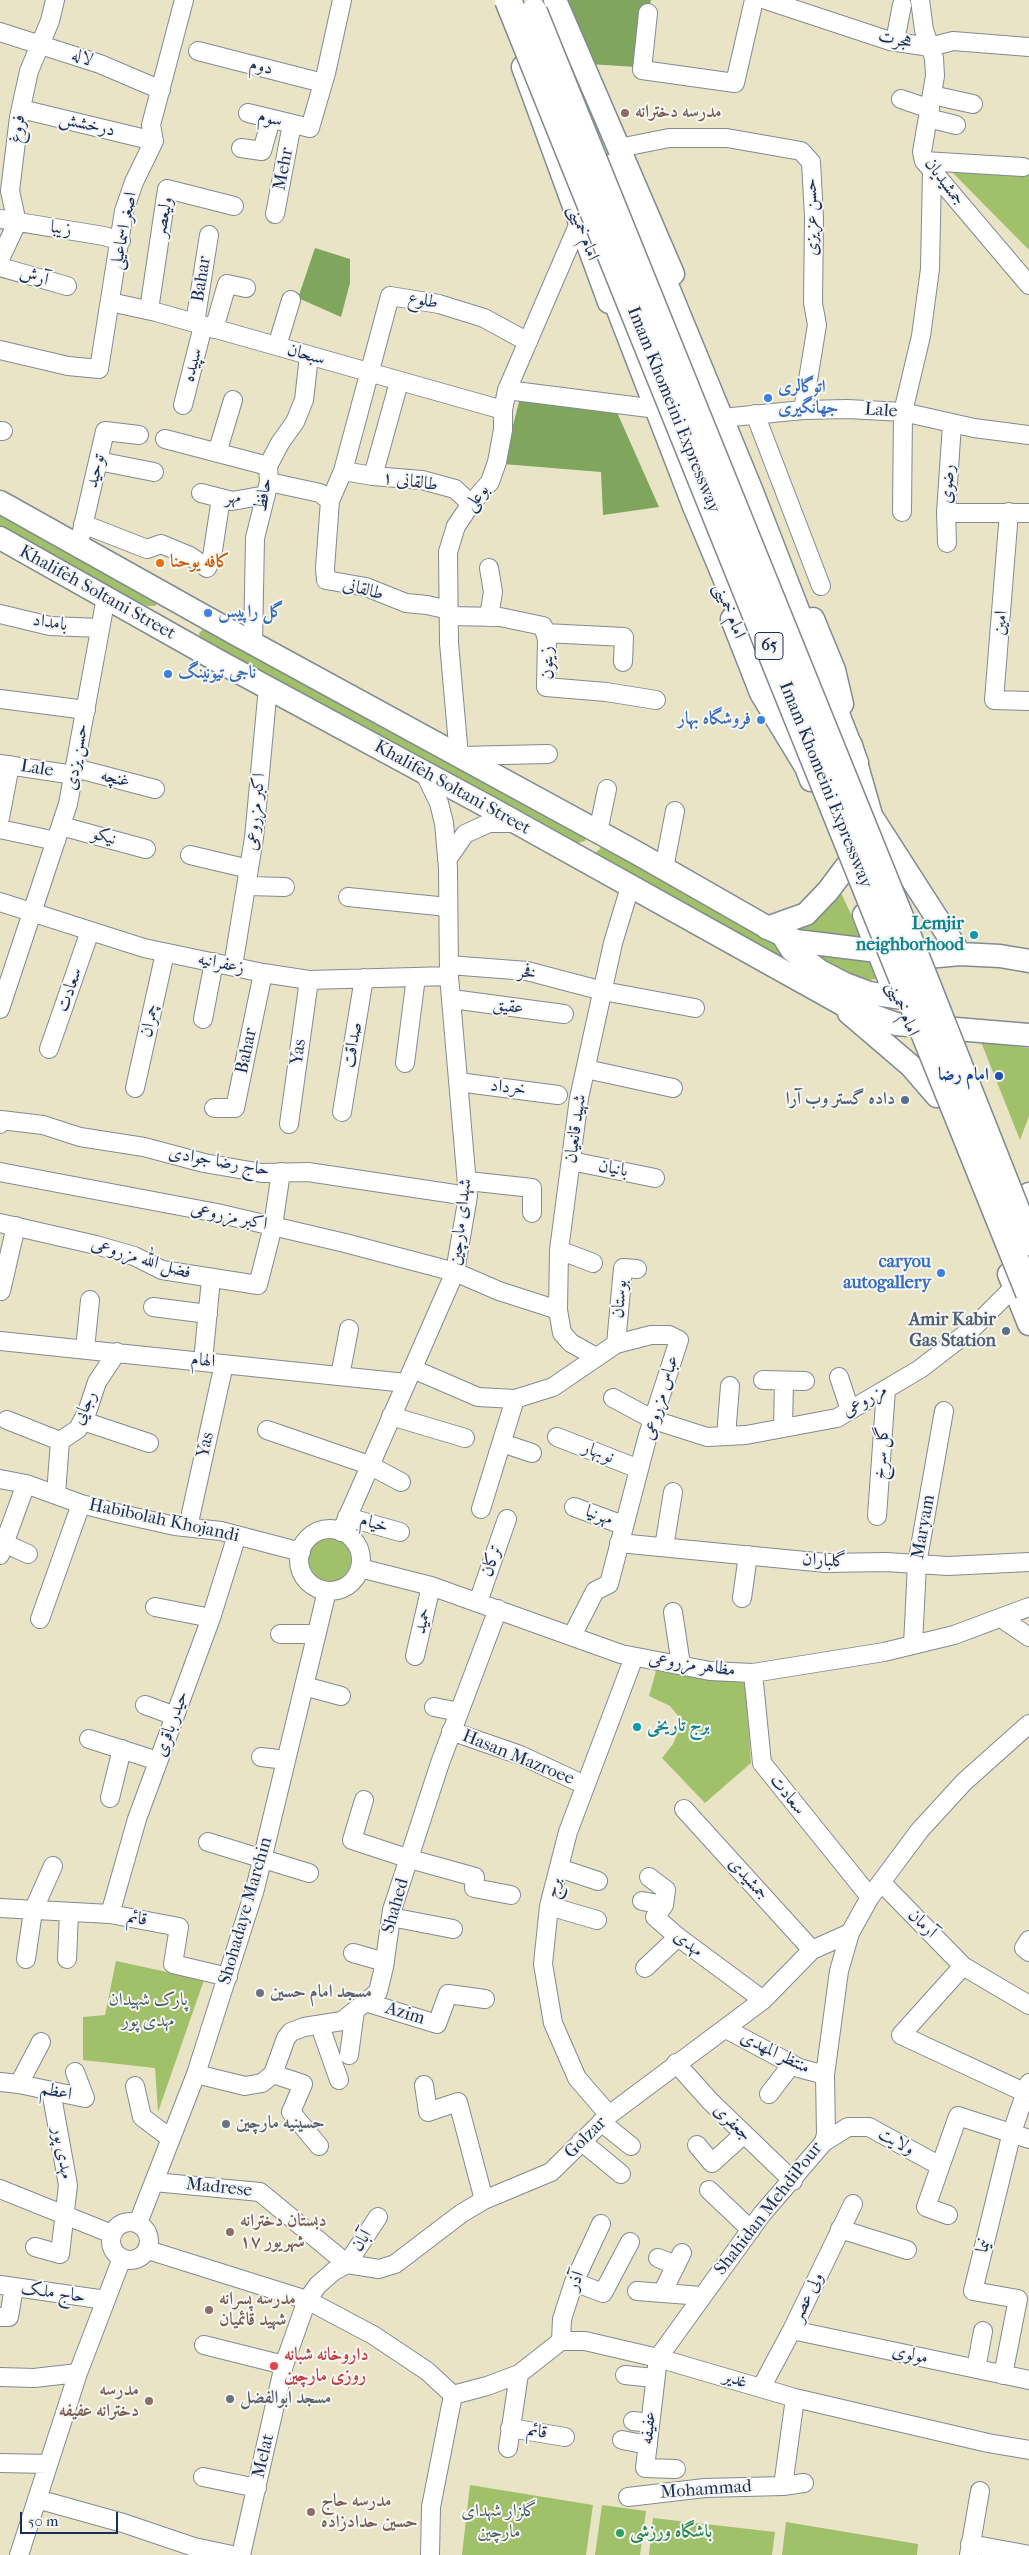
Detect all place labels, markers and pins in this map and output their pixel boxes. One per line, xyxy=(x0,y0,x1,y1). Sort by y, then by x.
place label: مدرسه دخترانه xyxy=(635,102,722,124)
marker: مدرسه دخترانه xyxy=(619,107,631,119)
place label: اتوگالری جهانگیری xyxy=(778,377,839,419)
marker: اتوگالری جهانگیری xyxy=(762,392,774,404)
place label: کافه یوحنا xyxy=(170,552,230,574)
marker: کافه یوحنا xyxy=(154,557,166,569)
place label: گل راپیس xyxy=(218,602,284,624)
marker: گل راپیس xyxy=(202,607,214,619)
place label: ناجی‌ تیونینگ xyxy=(178,663,256,685)
marker: ناجی‌ تیونینگ xyxy=(162,668,174,680)
place label: فروشگاه بهار xyxy=(678,709,751,731)
marker: فروشگاه بهار xyxy=(755,714,767,726)
place label: Lemjir neighborhood xyxy=(856,914,964,956)
marker: Lemjir neighborhood xyxy=(968,929,980,941)
place label: امام رضا xyxy=(938,1065,989,1087)
marker: امام رضا xyxy=(993,1070,1005,1082)
place label: داده گستر وب آرا xyxy=(786,1089,895,1111)
marker: داده گستر وب آرا xyxy=(899,1094,911,1106)
place label: caryou autogallery xyxy=(843,1252,931,1294)
marker: caryou autogallery xyxy=(935,1267,947,1279)
place label: Amir Kabir Gas Station xyxy=(909,1310,996,1352)
marker: Amir Kabir Gas Station xyxy=(1000,1325,1012,1337)
place label: برج تاریخی xyxy=(647,1716,710,1738)
marker: برج تاریخی xyxy=(631,1721,643,1733)
place label: مسجد امام حسین xyxy=(270,1982,372,2004)
marker: مسجد امام حسین xyxy=(254,1987,266,1999)
place label: حسینیه مارچین xyxy=(236,2113,325,2135)
marker: حسینیه مارچین xyxy=(220,2118,232,2130)
place label: دبستان دخترانه ۱۷ شهریور xyxy=(240,2211,327,2254)
marker: دبستان دخترانه ۱۷ شهریور xyxy=(224,2226,236,2238)
place label: مدرسه پسرانه شهید قائمیان xyxy=(219,2289,296,2332)
marker: مدرسه پسرانه شهید قائمیان xyxy=(203,2304,215,2316)
place label: داروخانه شبانه روزی مارچین xyxy=(284,2345,368,2388)
marker: داروخانه شبانه روزی مارچین xyxy=(268,2360,280,2372)
place label: مدرسه دخترانه عفیفه xyxy=(59,2380,139,2422)
place label: مسجد ابوالفضل xyxy=(240,2388,331,2410)
marker: مسجد ابوالفضل xyxy=(224,2393,236,2405)
marker: مدرسه دخترانه عفیفه xyxy=(143,2395,155,2407)
place label: مدرسه حاج حسین حدادزاده xyxy=(321,2491,418,2534)
marker: مدرسه حاج حسین حدادزاده xyxy=(305,2506,317,2518)
place label: باشگاه ورزشی xyxy=(630,2522,712,2544)
marker: باشگاه ورزشی xyxy=(614,2527,626,2539)

